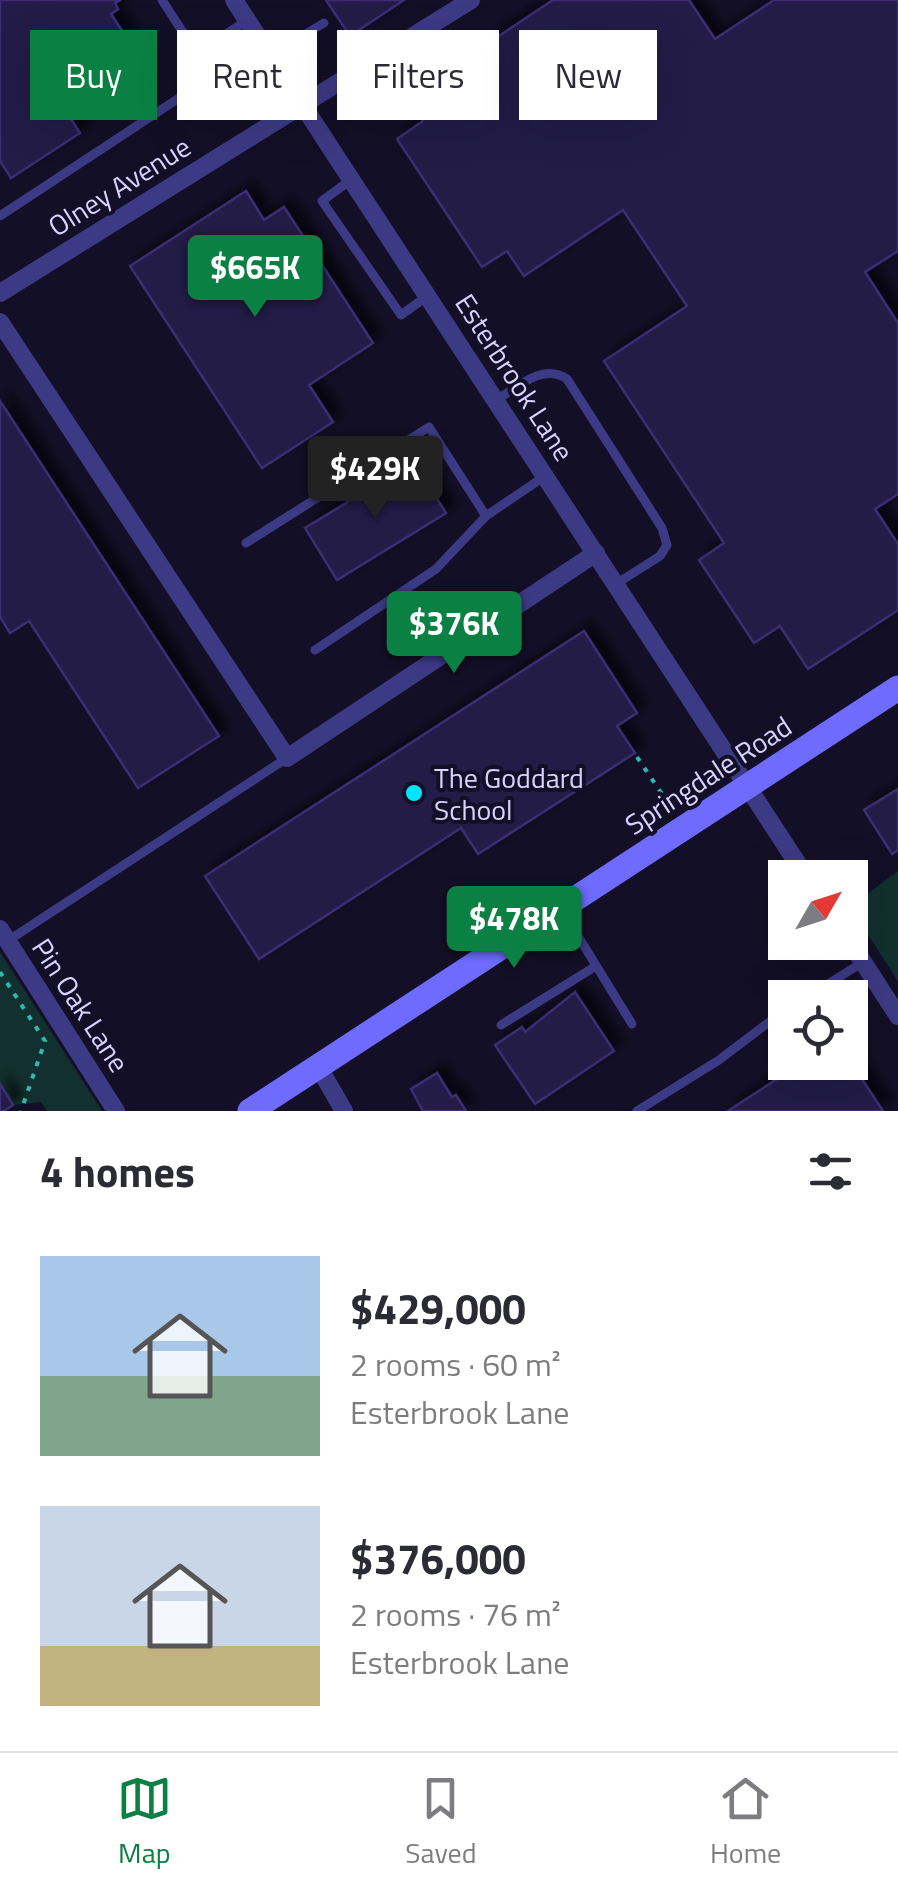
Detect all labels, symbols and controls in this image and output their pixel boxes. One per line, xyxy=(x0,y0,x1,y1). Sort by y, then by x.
chip: Buy xyxy=(30,30,157,120)
chip: Rent xyxy=(177,30,317,120)
chip: Filters xyxy=(337,30,499,120)
chip: New xyxy=(519,30,657,120)
street label: Olney Avenue xyxy=(39,125,199,247)
pin: $665K xyxy=(185,235,325,320)
text: $665K xyxy=(210,243,300,291)
street label: Esterbrook Lane xyxy=(445,285,585,469)
pin: $429K xyxy=(305,436,445,521)
text: $429K xyxy=(330,444,420,492)
pin: $376K xyxy=(384,591,524,676)
text: $376K xyxy=(409,599,499,647)
street label: Springdale Road xyxy=(616,705,800,845)
place label: The Goddard School xyxy=(434,756,584,831)
marker: The Goddard School xyxy=(403,782,425,804)
north arrow xyxy=(768,860,868,960)
map controls xyxy=(768,860,868,1080)
pin: $478K xyxy=(444,886,584,971)
text: $478K xyxy=(469,894,559,942)
street label: Pin Oak Lane xyxy=(21,929,141,1081)
button: locate xyxy=(768,980,868,1080)
text: 4 homes xyxy=(40,1139,195,1203)
icon: filters xyxy=(803,1144,858,1199)
text: $429,000 xyxy=(350,1276,526,1340)
icon: home xyxy=(120,1296,240,1416)
text: 2 rooms · 60 m² xyxy=(350,1340,561,1388)
text: Esterbrook Lane xyxy=(350,1388,570,1436)
text: $376,000 xyxy=(350,1526,526,1590)
icon: home xyxy=(120,1546,240,1666)
text: 2 rooms · 76 m² xyxy=(350,1590,561,1638)
text: Esterbrook Lane xyxy=(350,1638,570,1686)
tab: Map xyxy=(117,1771,172,1874)
tab: Saved xyxy=(405,1771,477,1874)
tab: Home xyxy=(710,1771,781,1874)

